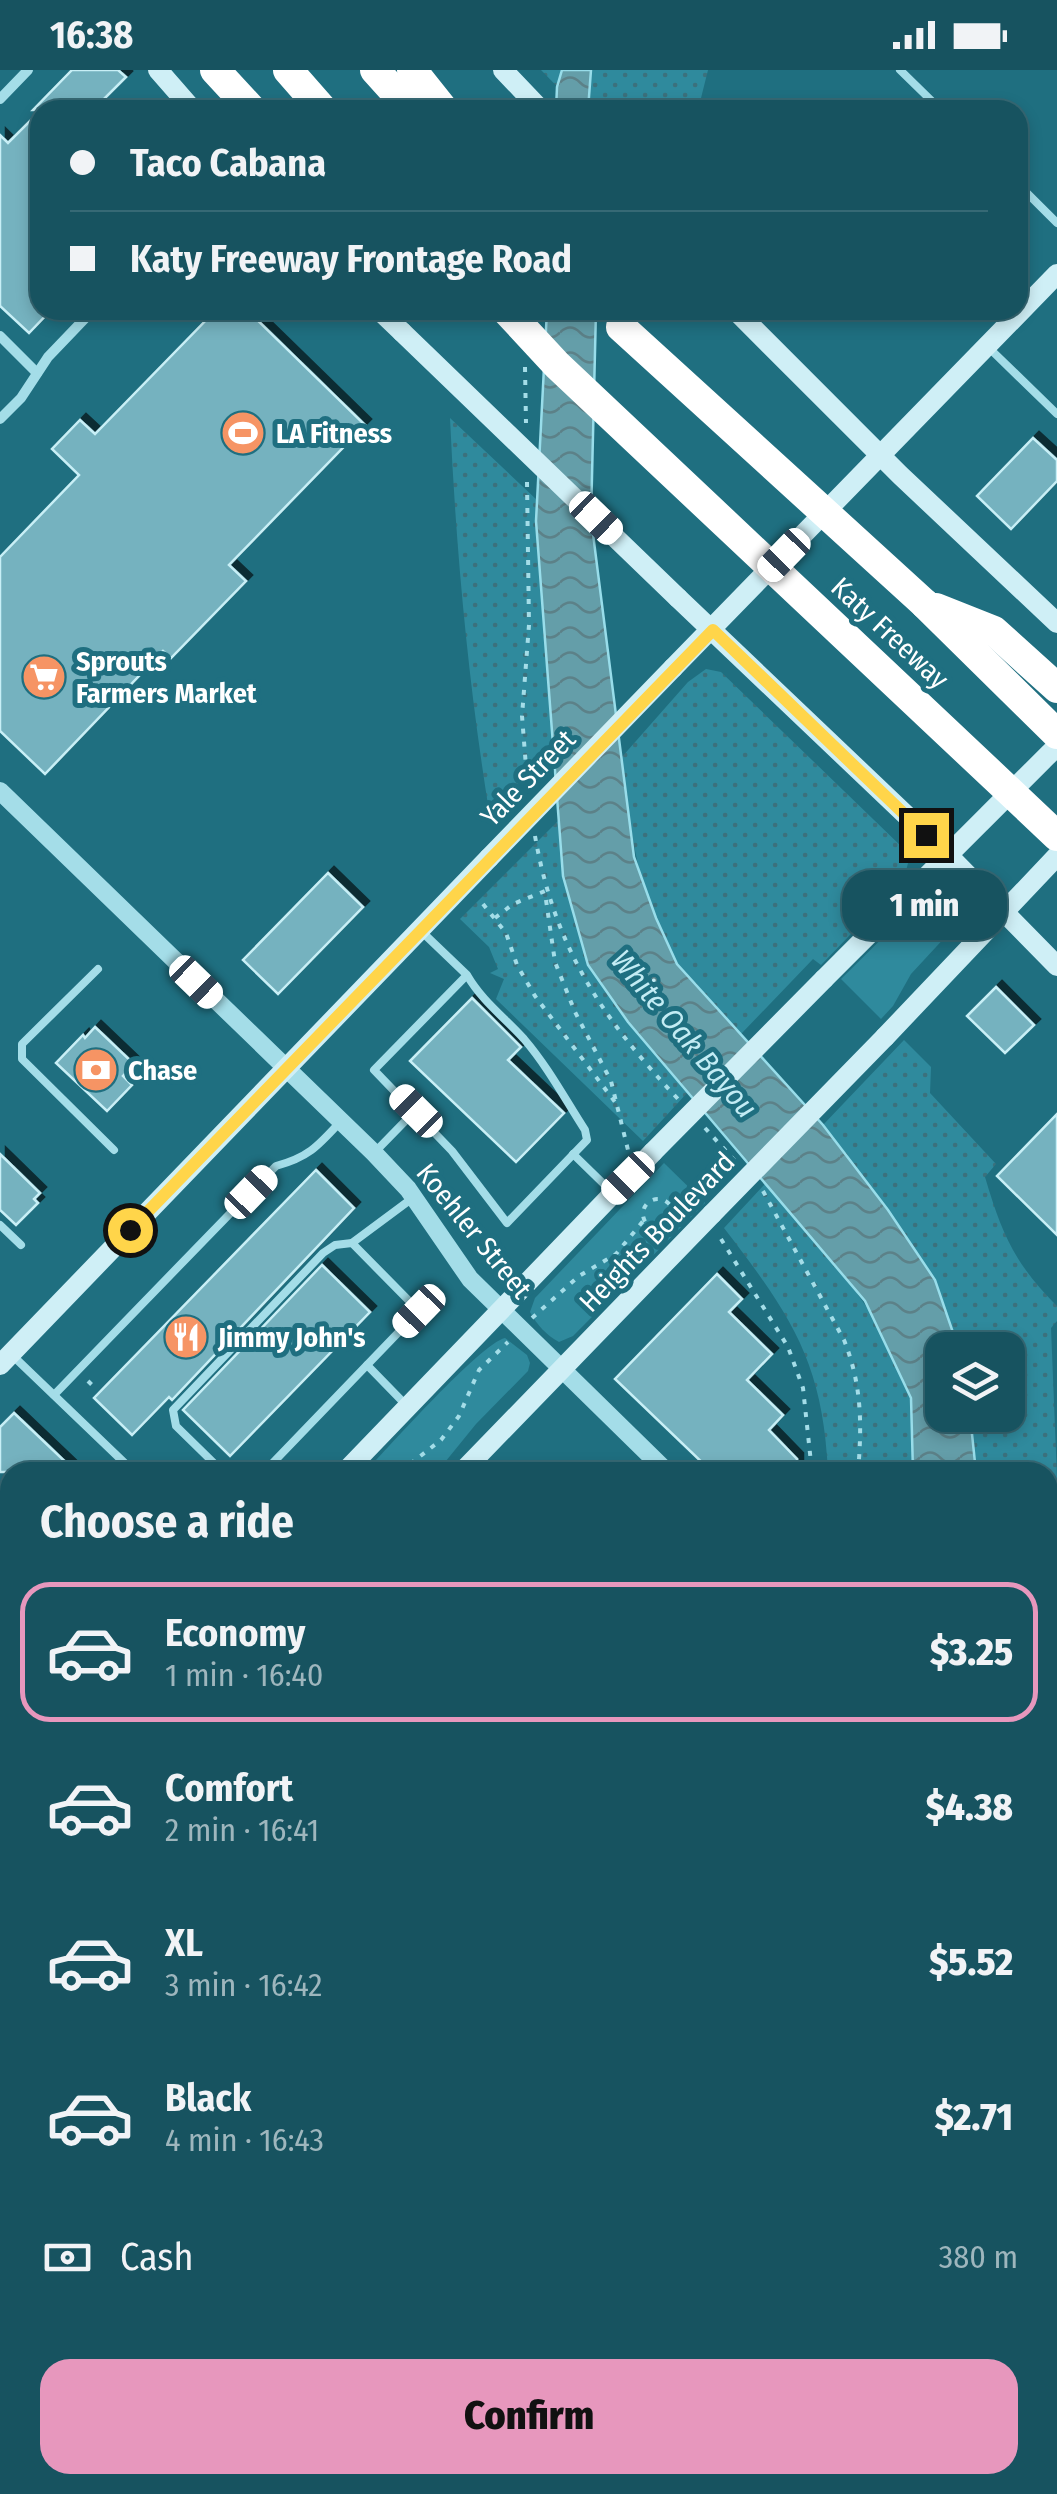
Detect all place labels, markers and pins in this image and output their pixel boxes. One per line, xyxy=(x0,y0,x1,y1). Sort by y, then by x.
sports icon: LA Fitness xyxy=(220,410,266,456)
place label: LA Fitness xyxy=(276,417,392,450)
place label: Sprouts Farmers Market xyxy=(76,645,258,710)
supermarket icon: Sprouts Farmers Market xyxy=(21,654,67,700)
bank icon: Chase xyxy=(73,1047,119,1093)
place label: Chase xyxy=(128,1054,197,1087)
restaurant icon: Jimmy John's xyxy=(163,1314,209,1360)
place label: Jimmy John's xyxy=(217,1321,365,1354)

